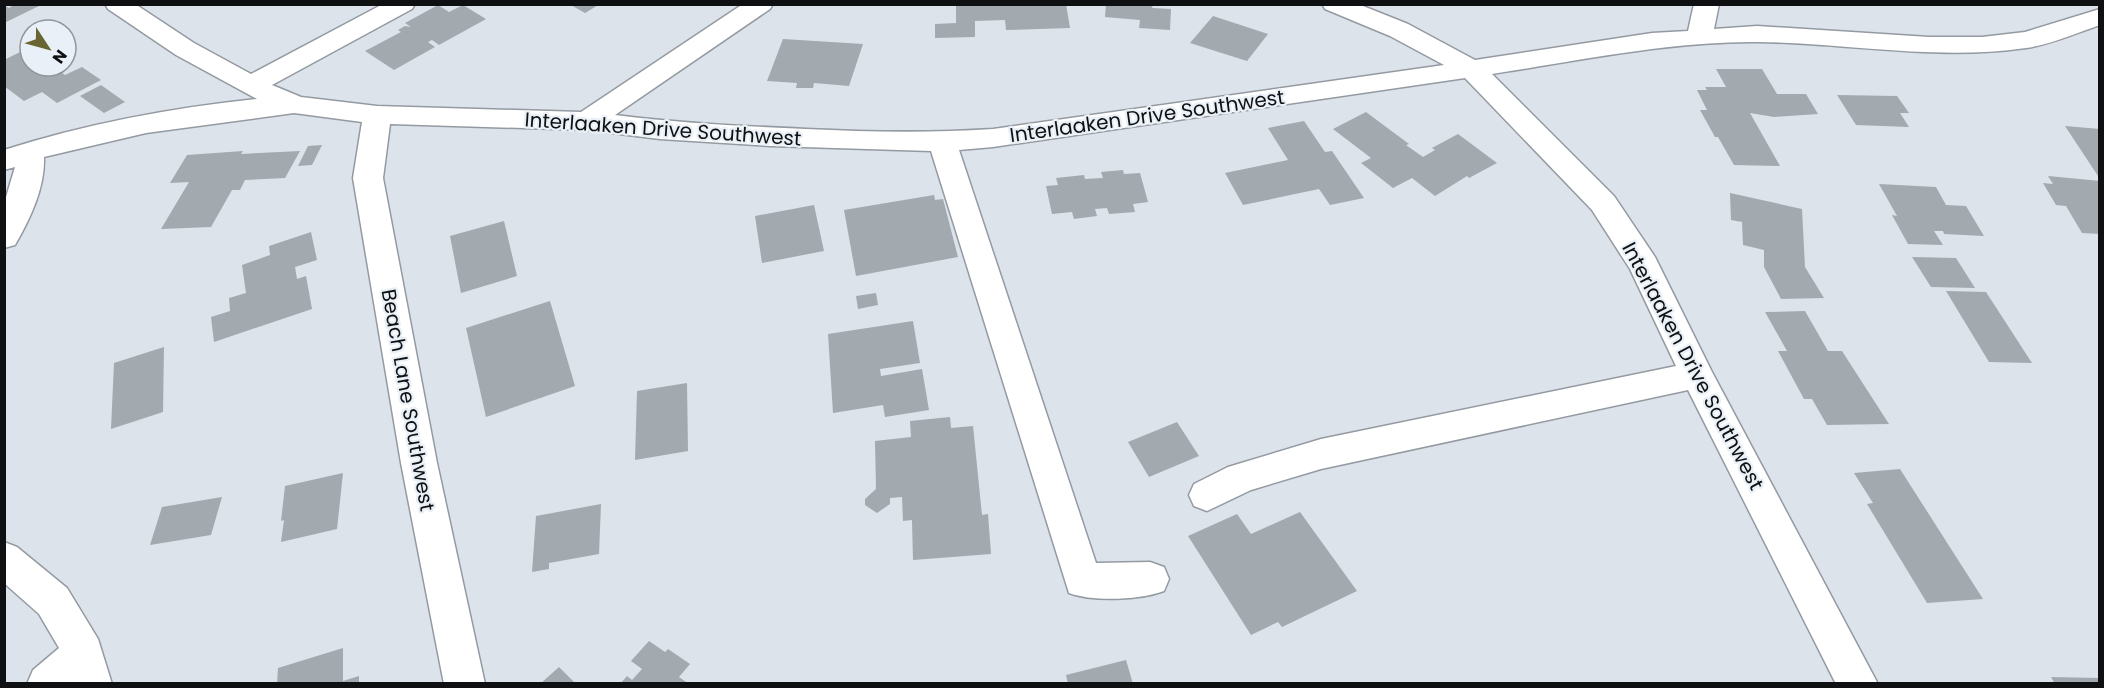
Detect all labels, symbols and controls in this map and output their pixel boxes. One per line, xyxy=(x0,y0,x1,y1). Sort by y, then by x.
north arrow xyxy=(18,18,78,78)
text: N xyxy=(47,45,73,68)
street label: Interlaaken Drive Southwest xyxy=(1008,83,1286,149)
street label: Interlaaken Drive Southwest xyxy=(524,105,802,153)
street label: Interlaaken Drive Southwest xyxy=(1616,237,1770,495)
street label: Beach Lane Southwest xyxy=(375,287,441,513)

